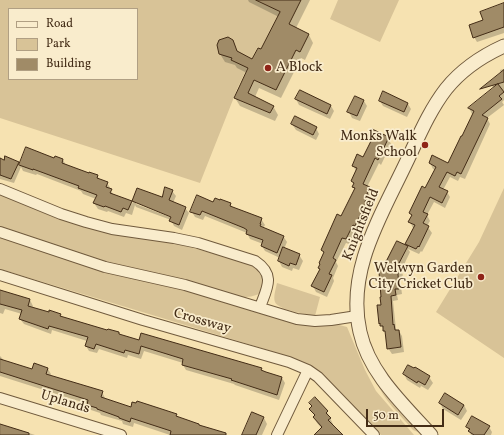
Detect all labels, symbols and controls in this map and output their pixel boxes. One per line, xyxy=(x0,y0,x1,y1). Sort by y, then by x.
legend xyxy=(8,8,138,80)
text: Road xyxy=(46,16,73,32)
text: Park xyxy=(46,36,71,52)
text: Building xyxy=(46,56,91,72)
place label: A Block xyxy=(276,60,323,76)
marker: A Block xyxy=(263,63,273,73)
place label: Monks Walk School xyxy=(340,129,417,162)
marker: Monks Walk School xyxy=(420,140,430,150)
street label: Knightsfield xyxy=(340,187,384,263)
place label: Welwyn Garden City Cricket Club xyxy=(369,261,473,294)
marker: Welwyn Garden City Cricket Club xyxy=(476,272,486,282)
street label: Crossway xyxy=(171,306,233,338)
street label: Uplands xyxy=(38,388,92,418)
scale bar xyxy=(368,401,446,427)
text: 50 m xyxy=(373,408,399,424)

